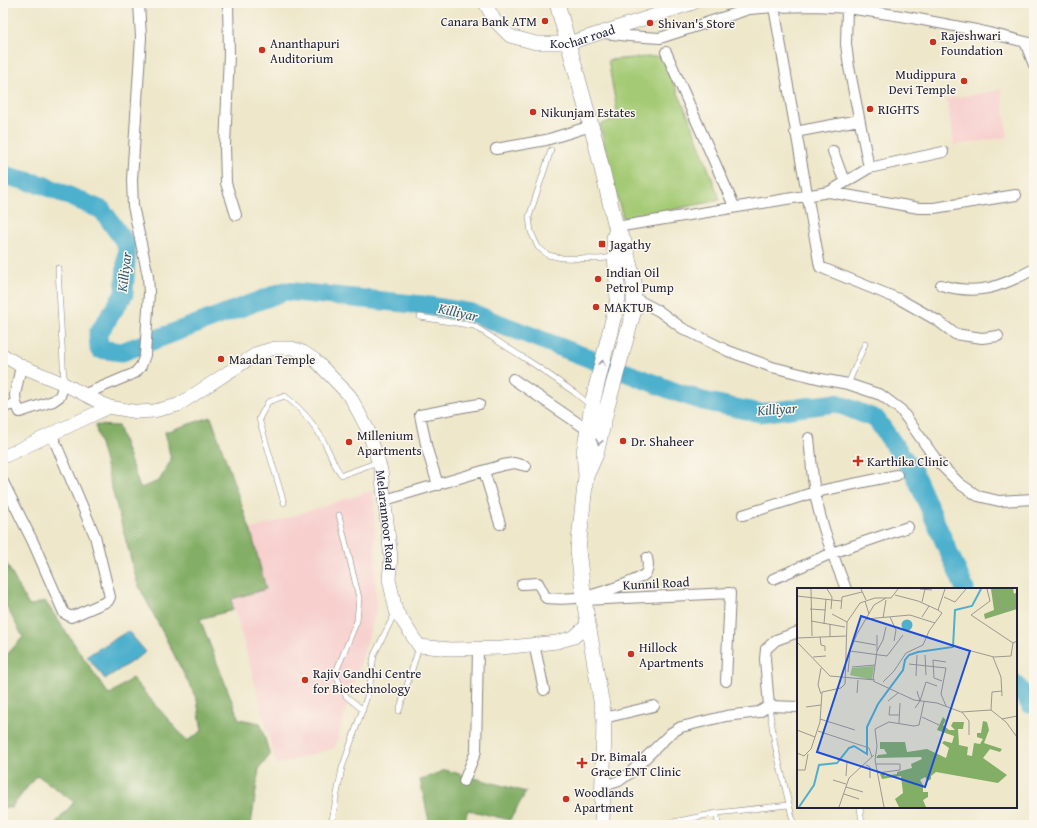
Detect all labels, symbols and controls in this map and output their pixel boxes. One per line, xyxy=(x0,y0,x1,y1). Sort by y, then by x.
place label: Canara Bank ATM xyxy=(441,12,537,31)
place label: Shivan's Store xyxy=(658,14,735,33)
marker: Canara Bank ATM xyxy=(540,16,550,26)
marker: Shivan's Store xyxy=(645,18,655,28)
street label: Kochar road xyxy=(550,20,617,53)
place label: Rajeshwari Foundation xyxy=(941,26,1004,60)
place label: Ananthapuri Auditorium xyxy=(270,34,340,68)
marker: Rajeshwari Foundation xyxy=(928,37,938,47)
marker: Ananthapuri Auditorium xyxy=(257,45,267,55)
place label: Mudippura Devi Temple xyxy=(889,65,957,99)
marker: Mudippura Devi Temple xyxy=(959,76,969,86)
place label: RIGHTS xyxy=(878,100,919,119)
place label: Nikunjam Estates xyxy=(541,103,636,122)
marker: RIGHTS xyxy=(865,104,875,114)
marker: Nikunjam Estates xyxy=(528,107,538,117)
place label: Jagathy xyxy=(608,235,652,254)
marker: Jagathy xyxy=(597,239,607,249)
water label: Killiyar xyxy=(112,250,136,294)
place label: Indian Oil Petrol Pump xyxy=(606,263,674,297)
marker: Indian Oil Petrol Pump xyxy=(593,274,603,284)
water label: Killiyar xyxy=(435,298,480,326)
place label: MAKTUB xyxy=(604,298,653,317)
marker: MAKTUB xyxy=(591,302,601,312)
place label: Maadan Temple xyxy=(229,350,315,369)
marker: Maadan Temple xyxy=(216,354,226,364)
one-way arrow xyxy=(598,359,606,366)
water label: Killiyar xyxy=(755,398,798,420)
place label: Millenium Apartments xyxy=(357,426,422,460)
place label: Dr. Shaheer xyxy=(631,432,695,451)
marker: Dr. Shaheer xyxy=(618,436,628,446)
marker: Millenium Apartments xyxy=(344,437,354,447)
one-way arrow xyxy=(595,439,603,446)
place label: Karthika Clinic xyxy=(867,452,949,471)
marker: Karthika Clinic xyxy=(852,455,864,467)
street label: Melarannoor Road xyxy=(371,469,400,572)
street label: Kunnil Road xyxy=(622,572,690,595)
inset map xyxy=(797,588,1017,808)
place label: Hillock Apartments xyxy=(639,638,704,672)
marker: Hillock Apartments xyxy=(626,649,636,659)
place label: Rajiv Gandhi Centre for Biotechnology xyxy=(313,664,421,698)
marker: Rajiv Gandhi Centre for Biotechnology xyxy=(300,675,310,685)
place label: Dr. Bimala Grace ENT Clinic xyxy=(591,747,681,781)
marker: Dr. Bimala Grace ENT Clinic xyxy=(576,757,588,769)
place label: Woodlands Apartment xyxy=(574,783,634,817)
marker: Woodlands Apartment xyxy=(561,794,571,804)

